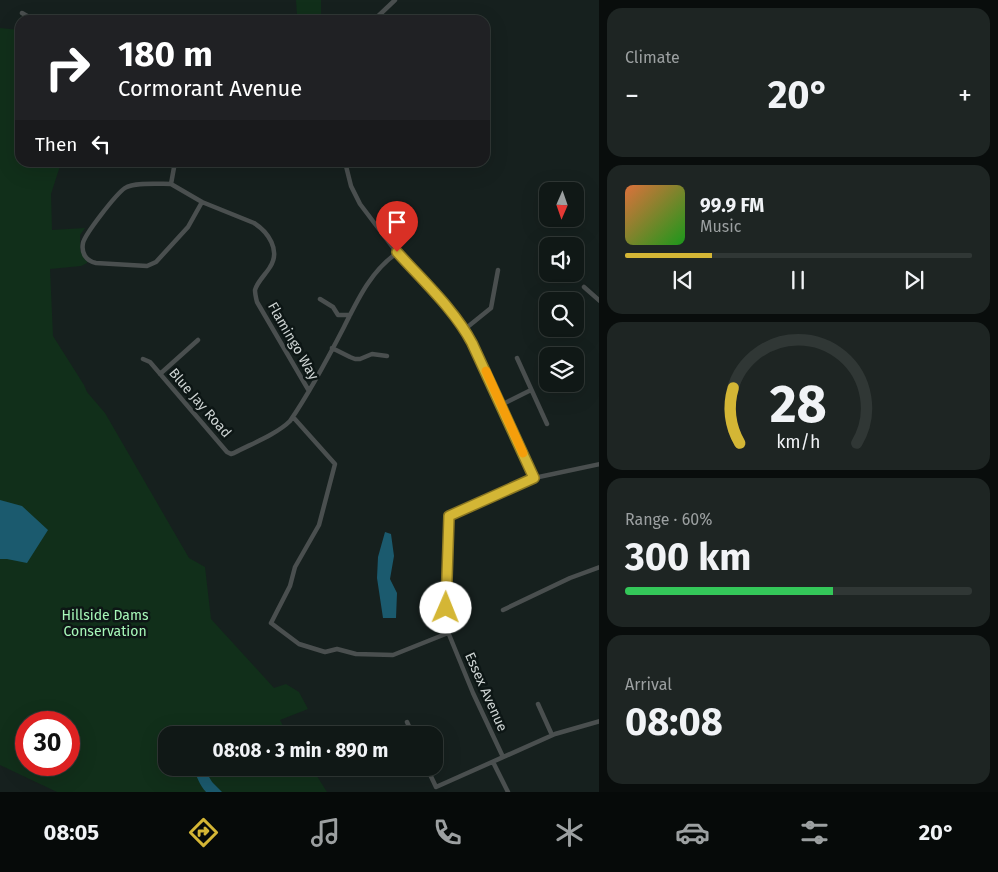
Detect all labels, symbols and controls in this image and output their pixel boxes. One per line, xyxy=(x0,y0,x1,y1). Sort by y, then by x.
text: 180 m xyxy=(118,33,213,75)
icon: right xyxy=(35,35,100,100)
text: Climate xyxy=(625,48,680,67)
text: 20° xyxy=(768,72,829,118)
text: Cormorant Avenue xyxy=(118,75,302,102)
text: − xyxy=(625,79,639,112)
text: + xyxy=(958,79,972,112)
icon: left xyxy=(87,130,115,158)
text: Then xyxy=(35,133,77,156)
north arrow xyxy=(539,182,584,228)
map controls xyxy=(539,182,584,392)
text: 99.9 FM xyxy=(700,194,764,217)
pin xyxy=(376,201,418,252)
icon: arrive xyxy=(383,208,411,236)
text: Music xyxy=(700,217,741,236)
button: sound xyxy=(539,237,584,282)
icon: previous xyxy=(669,266,697,294)
icon: pause xyxy=(784,266,812,294)
icon: next xyxy=(900,266,928,294)
button: search xyxy=(539,292,584,337)
street label: Flamingo Way xyxy=(264,299,322,383)
button: layers xyxy=(539,347,584,392)
street label: Blue Jay Road xyxy=(165,365,235,441)
text: 28 xyxy=(770,373,827,436)
text: km/h xyxy=(776,431,821,453)
text: Range · 60% xyxy=(625,510,712,529)
text: 300 km xyxy=(625,534,751,580)
position arrow xyxy=(419,581,471,633)
park label: Hillside Dams Conservation xyxy=(62,607,149,640)
street label: Essex Avenue xyxy=(461,650,511,734)
text: Arrival xyxy=(625,675,672,694)
text: 08:08 xyxy=(625,699,723,745)
speed limit sign: 30 xyxy=(15,711,80,776)
text: 08:08 · 3 min · 890 m xyxy=(213,739,388,762)
icon: directions xyxy=(186,815,221,850)
icon: music xyxy=(308,815,343,850)
icon: phone xyxy=(430,815,465,850)
icon: climate xyxy=(552,815,587,850)
icon: car xyxy=(675,815,710,850)
icon: filters xyxy=(797,815,832,850)
text: 08:05 xyxy=(44,819,99,846)
text: 20° xyxy=(919,819,954,846)

